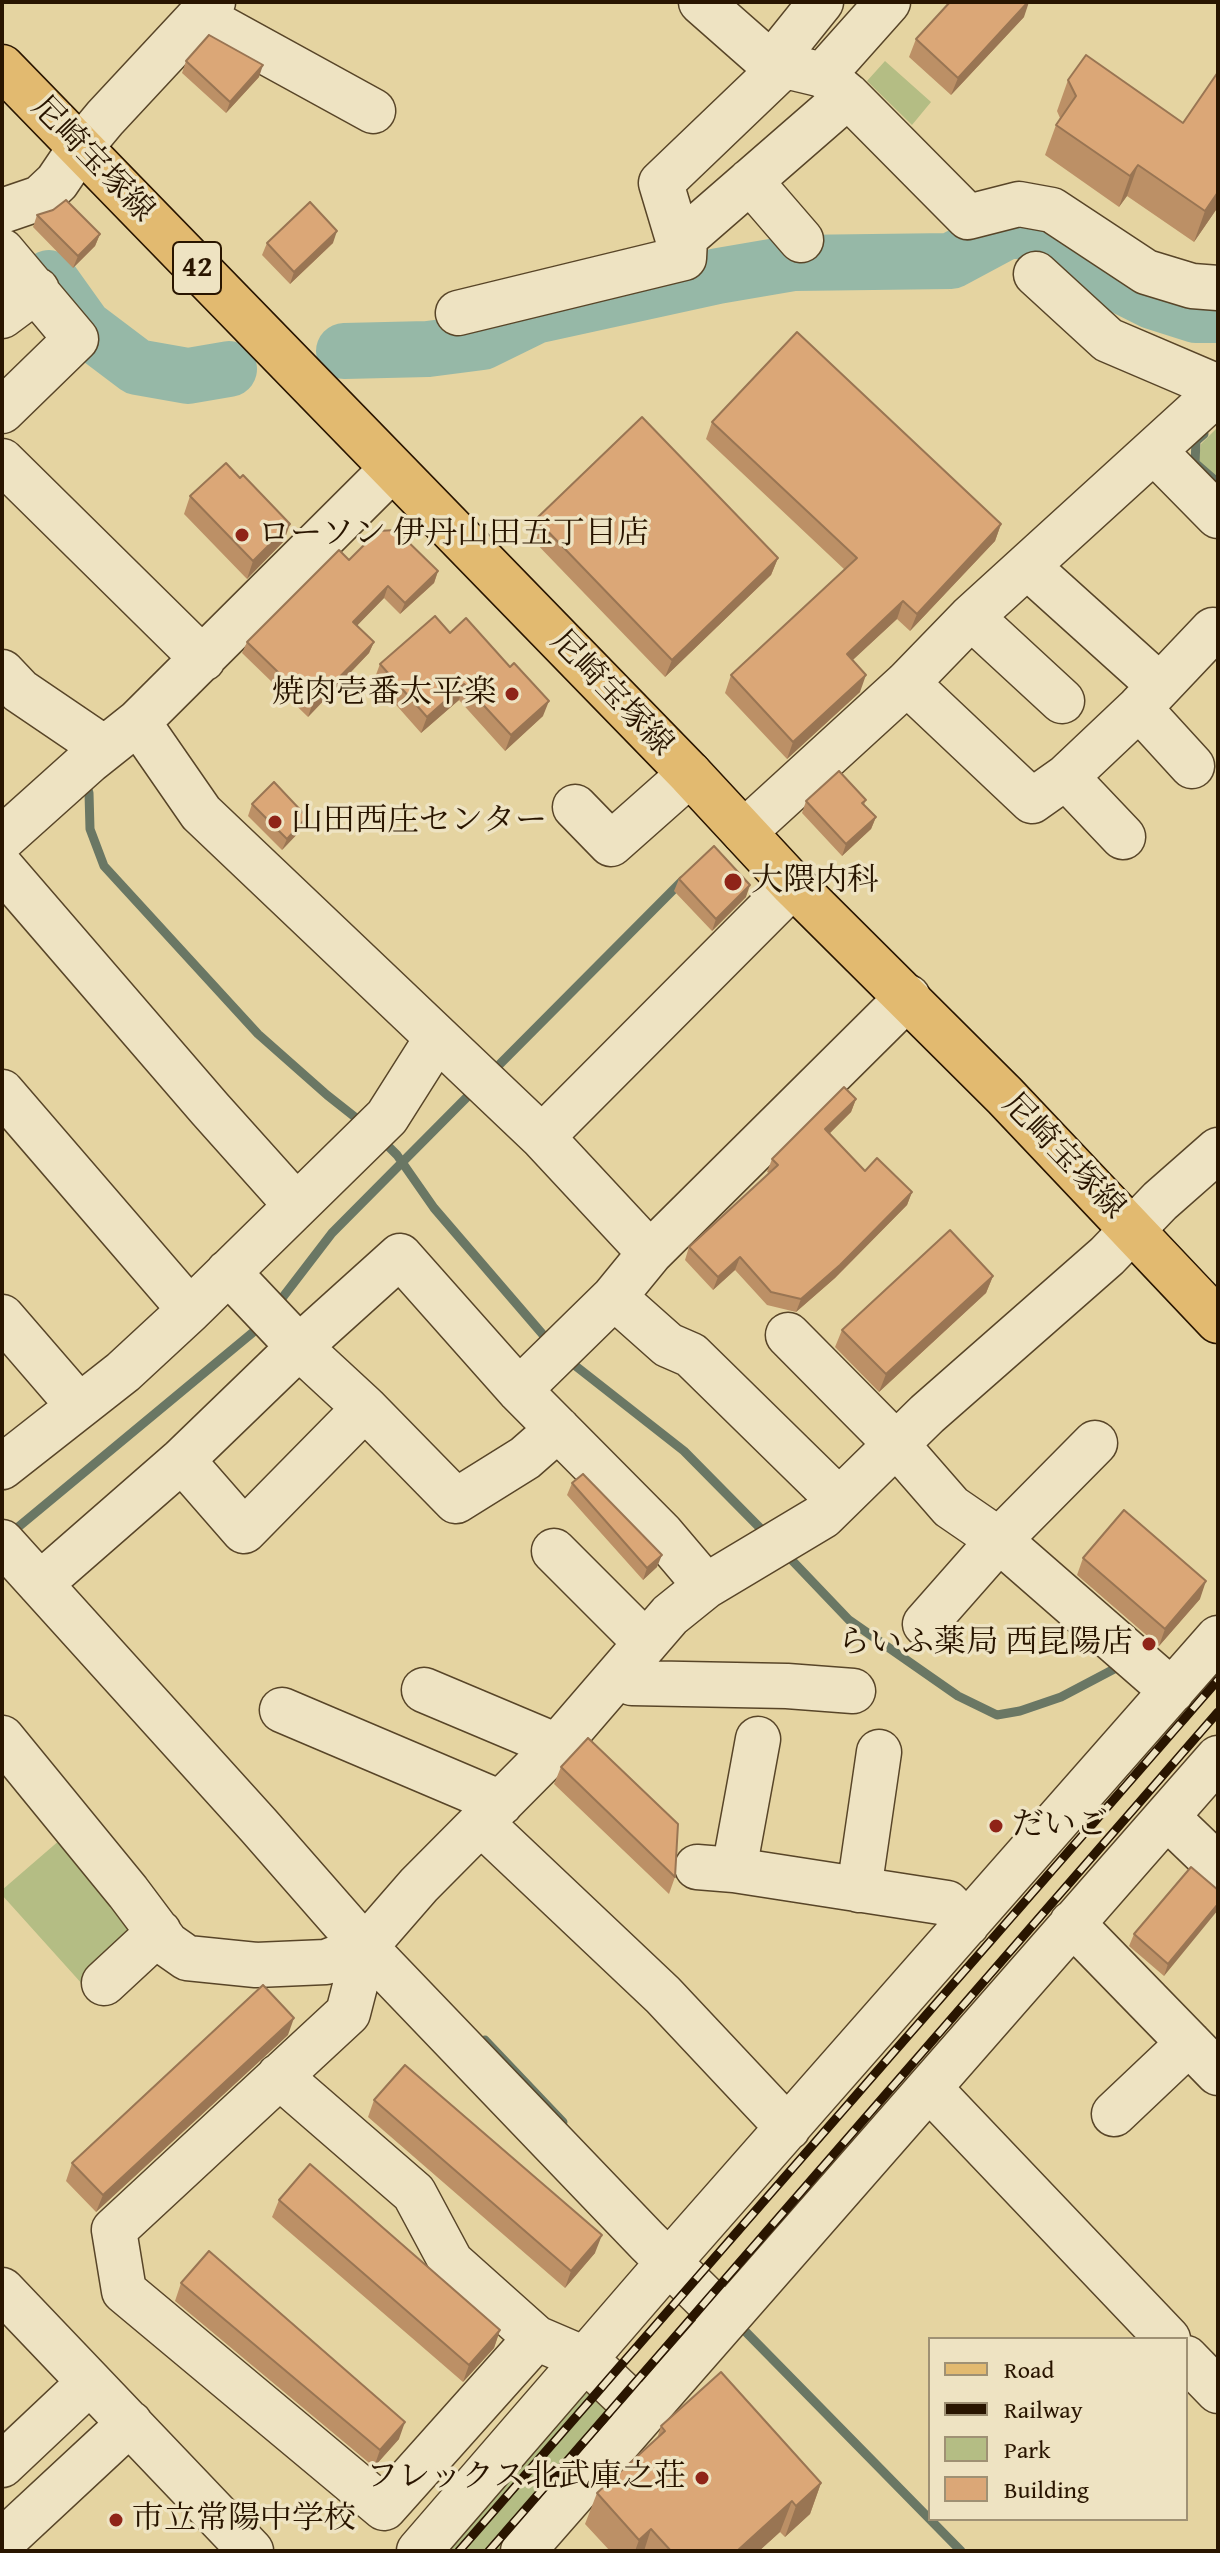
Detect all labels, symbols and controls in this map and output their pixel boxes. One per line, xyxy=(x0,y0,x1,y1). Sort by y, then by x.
street label: 尼崎宝塚線 xyxy=(23,89,161,231)
road number: 42 xyxy=(173,242,221,294)
place label: ローソン 伊丹山田五丁目店 xyxy=(258,516,649,554)
marker: ローソン 伊丹山田五丁目店 xyxy=(233,526,251,544)
street label: 尼崎宝塚線 xyxy=(542,623,680,765)
place label: 焼肉壱番太平楽 xyxy=(272,675,496,713)
marker: 焼肉壱番太平楽 xyxy=(503,685,521,703)
place label: 山田西庄センター xyxy=(291,803,547,841)
marker: 山田西庄センター xyxy=(266,813,284,831)
place label: 大隈内科 xyxy=(751,863,879,901)
marker: 大隈内科 xyxy=(722,871,744,893)
street label: 尼崎宝塚線 xyxy=(994,1086,1132,1228)
place label: らいふ薬局 西昆陽店 xyxy=(838,1625,1133,1663)
marker: らいふ薬局 西昆陽店 xyxy=(1140,1635,1158,1653)
place label: だいご xyxy=(1012,1807,1108,1845)
marker: だいご xyxy=(987,1817,1005,1835)
legend xyxy=(928,2337,1188,2521)
text: Road xyxy=(1004,2352,1054,2387)
text: Railway xyxy=(1004,2392,1083,2427)
text: Park xyxy=(1004,2432,1050,2467)
place label: フレックス北武庫之荘 xyxy=(366,2459,686,2497)
marker: フレックス北武庫之荘 xyxy=(693,2469,711,2487)
text: Building xyxy=(1004,2472,1089,2507)
place label: 市立常陽中学校 xyxy=(132,2501,356,2539)
marker: 市立常陽中学校 xyxy=(107,2511,125,2529)

